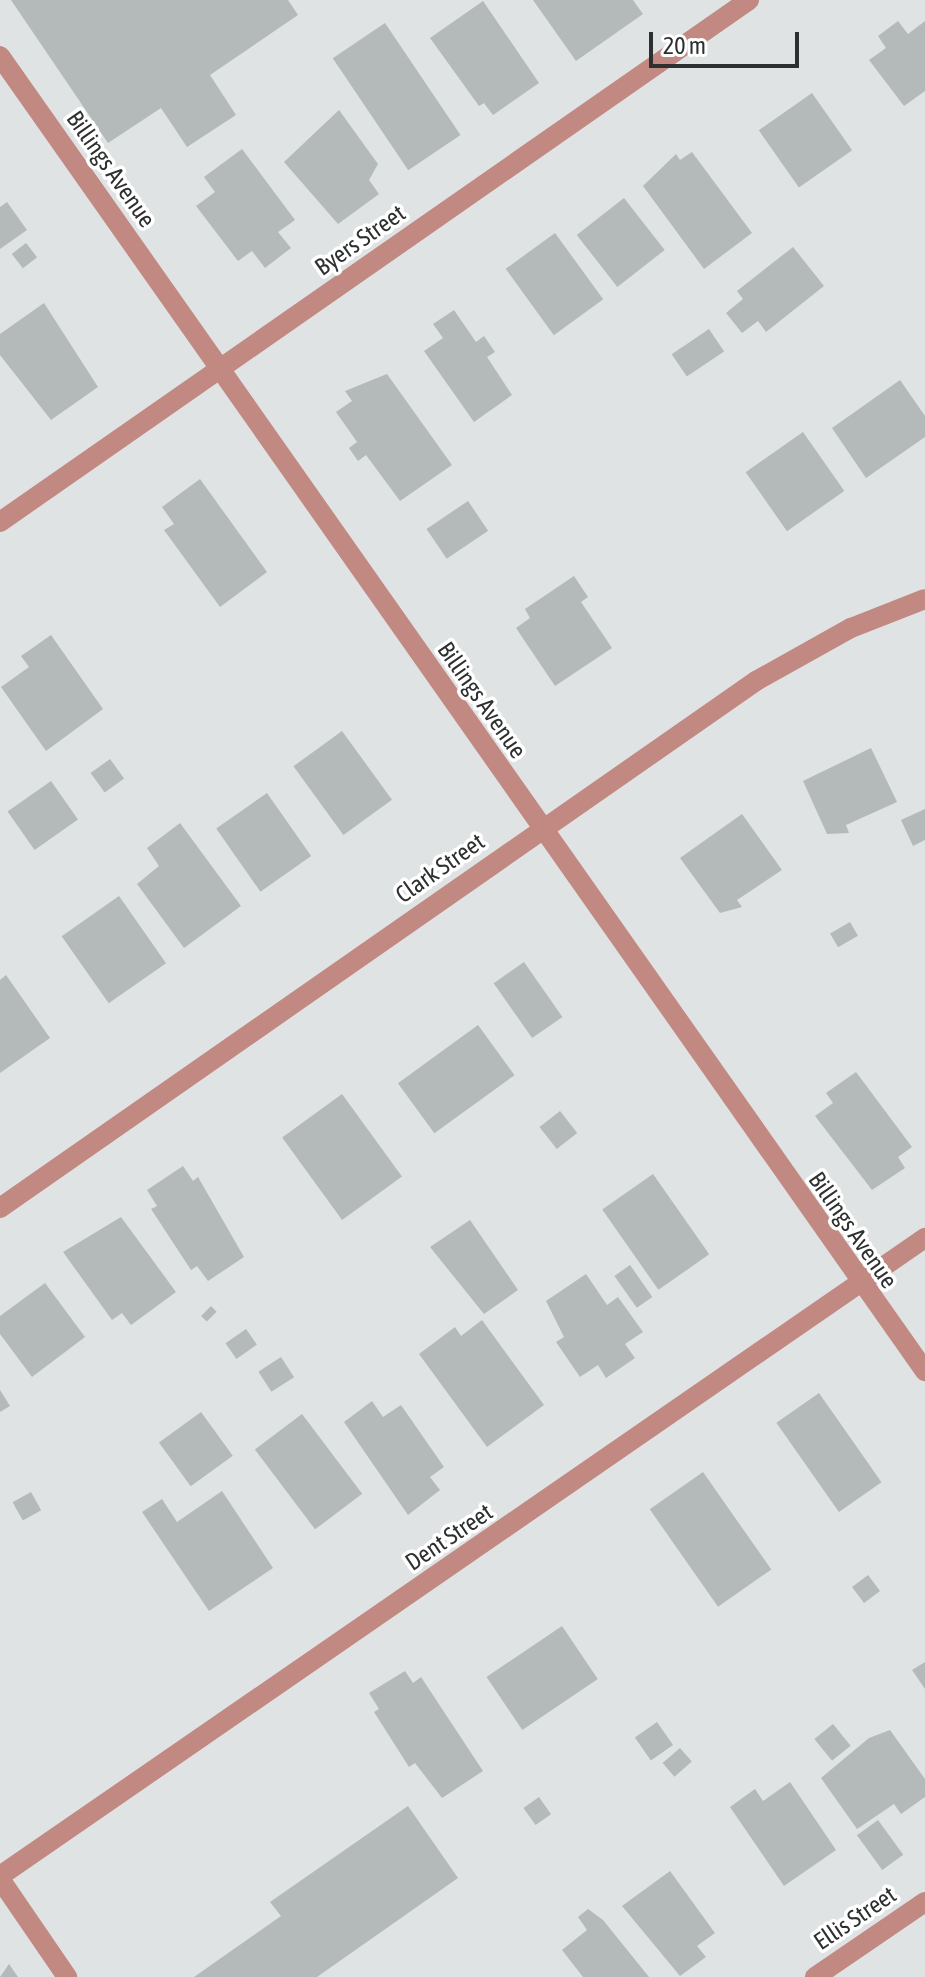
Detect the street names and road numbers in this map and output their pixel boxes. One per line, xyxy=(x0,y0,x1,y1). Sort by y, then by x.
street label: Billings Avenue xyxy=(60,105,162,233)
street label: Byers Street xyxy=(309,199,411,281)
street label: Billings Avenue xyxy=(431,636,533,764)
street label: Clark Street xyxy=(390,827,490,909)
street label: Billings Avenue xyxy=(802,1166,904,1294)
street label: Dent Street xyxy=(400,1497,498,1577)
street label: Ellis Street xyxy=(808,1880,902,1956)

